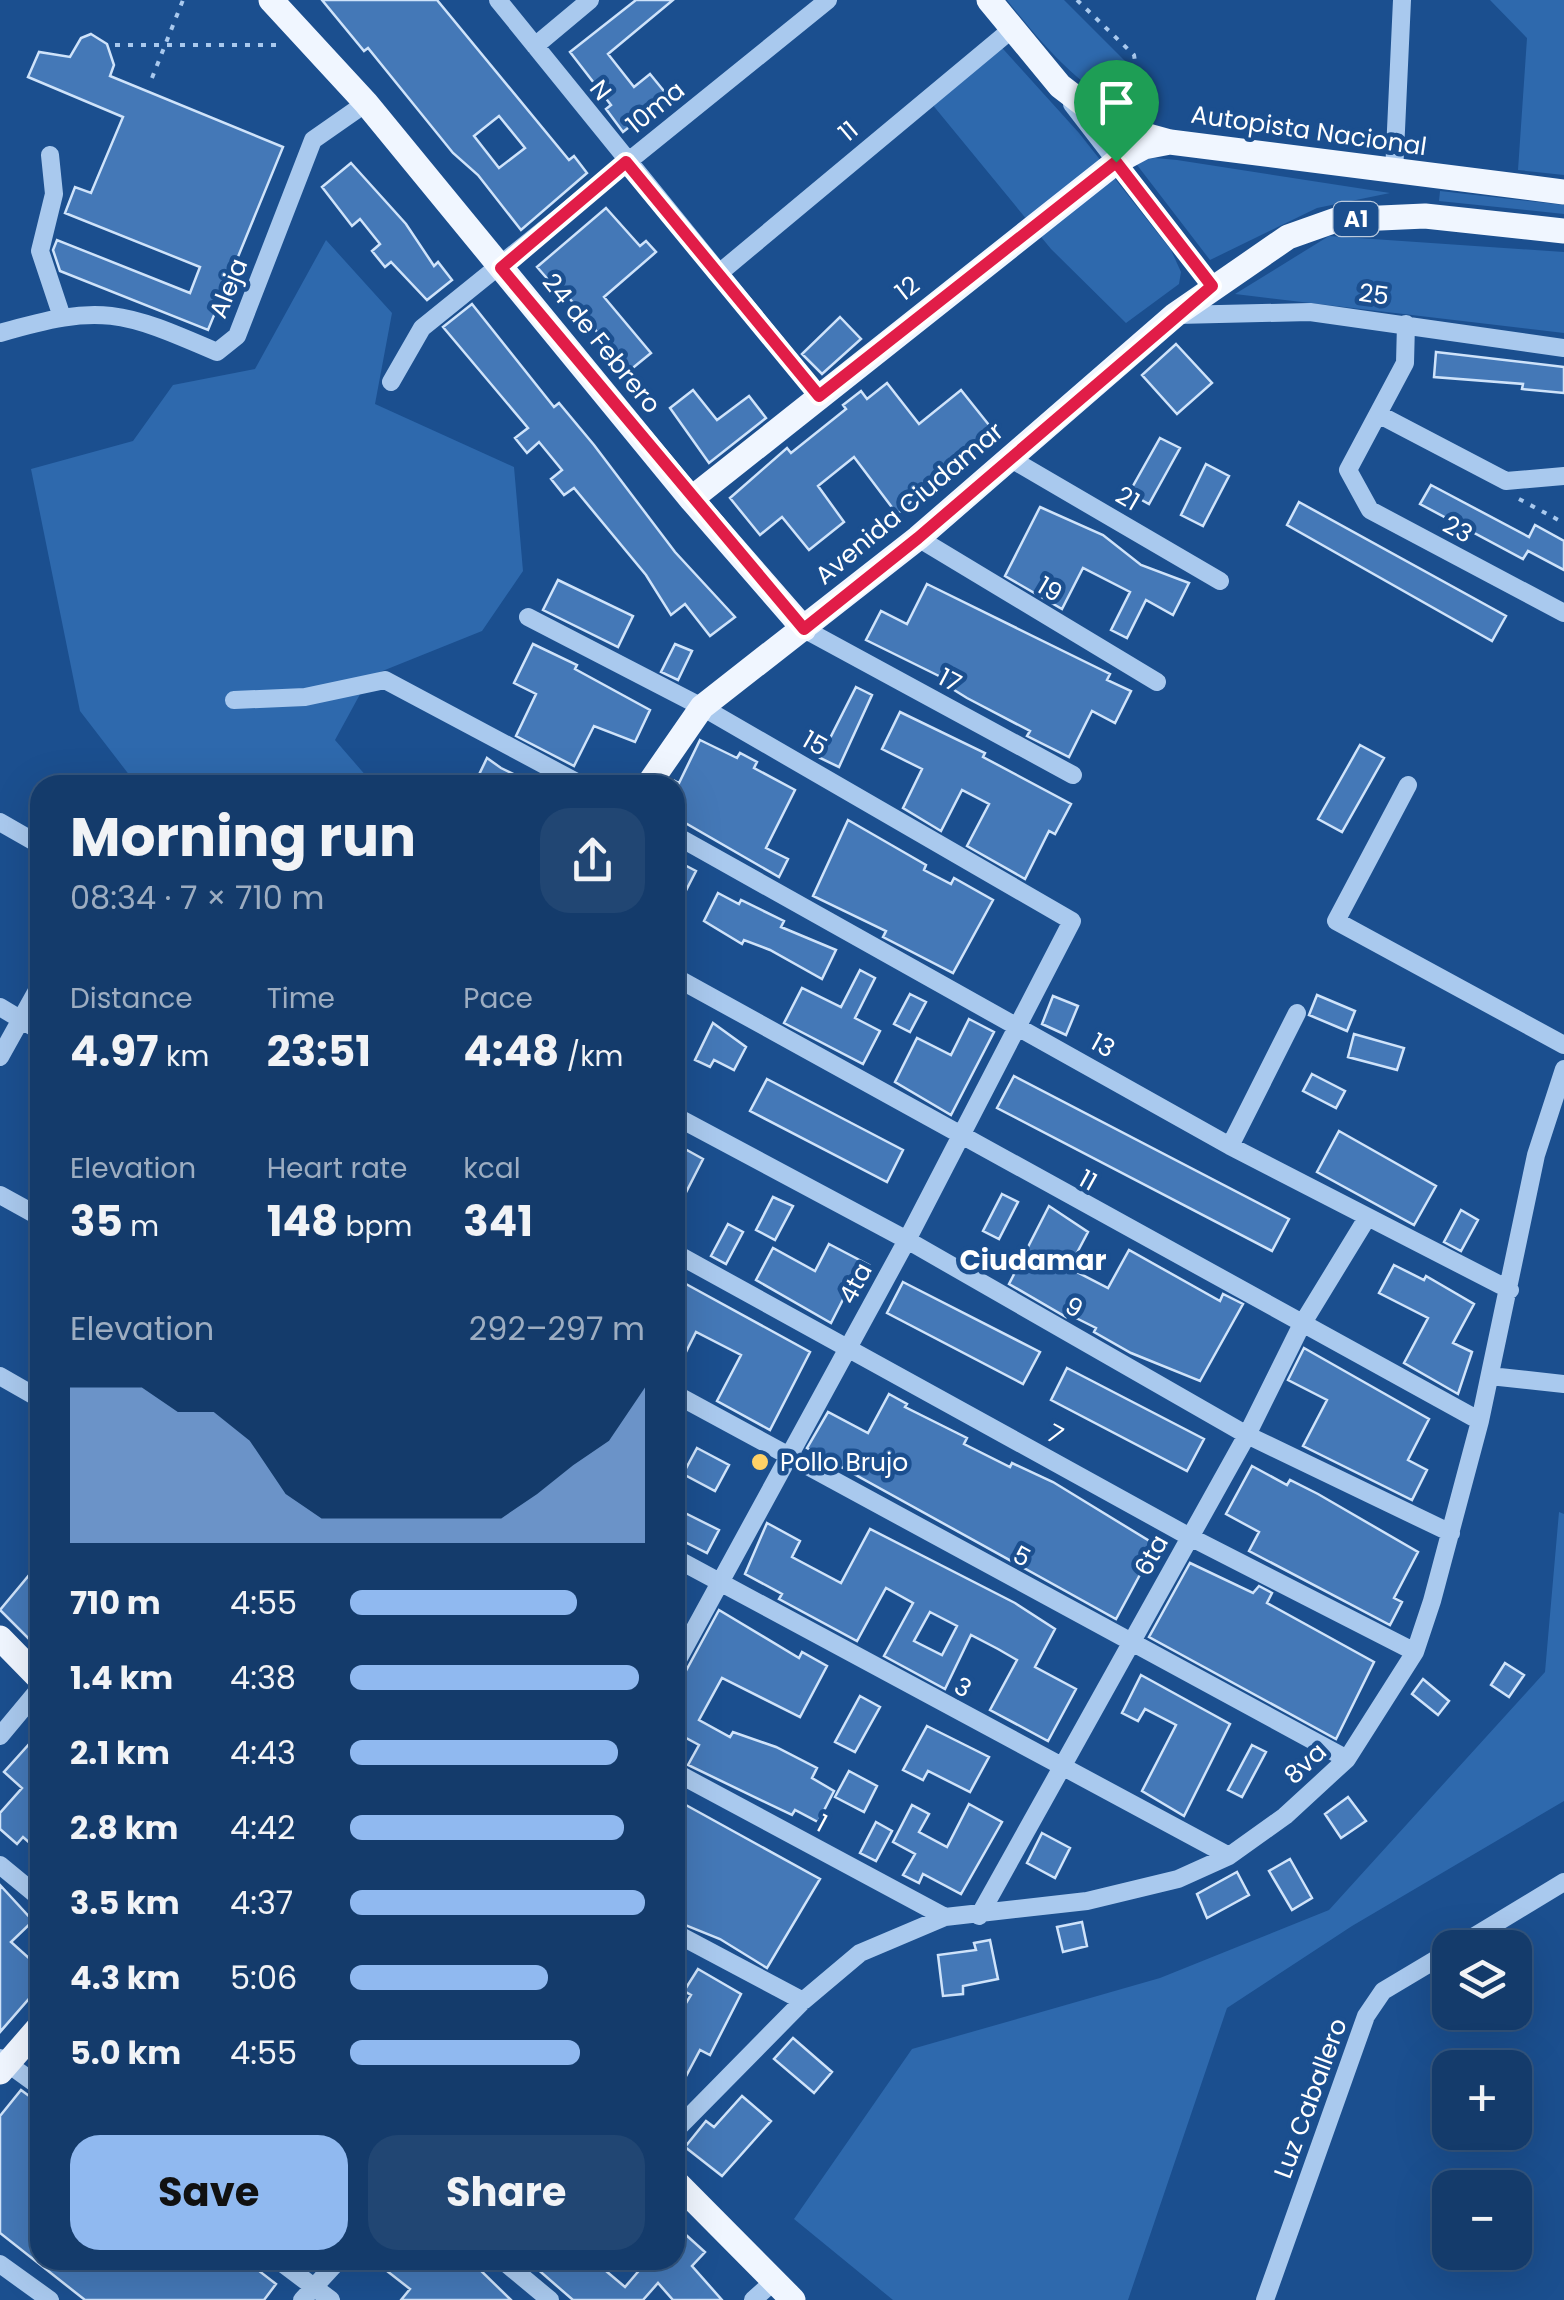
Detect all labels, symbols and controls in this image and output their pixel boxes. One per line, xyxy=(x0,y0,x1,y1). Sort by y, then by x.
pin xyxy=(1074,60,1159,163)
street label: N xyxy=(581,73,620,108)
street label: 10ma xyxy=(619,73,692,142)
icon: arrive xyxy=(1089,75,1144,130)
street label: Autopista Nacional xyxy=(1189,97,1429,164)
street label: 11 xyxy=(831,113,866,150)
road number: A1 xyxy=(1334,202,1378,236)
street label: Aleja xyxy=(201,253,256,323)
street label: 24 de Febrero xyxy=(534,266,669,421)
street label: 12 xyxy=(888,268,927,309)
street label: 25 xyxy=(1357,275,1391,314)
street label: Avenida Ciudamar xyxy=(808,414,1011,593)
street label: 21 xyxy=(1109,478,1146,519)
street label: 23 xyxy=(1437,507,1479,552)
street label: 19 xyxy=(1031,568,1069,611)
street label: 17 xyxy=(932,660,968,701)
street label: 15 xyxy=(796,722,834,765)
text: Morning run xyxy=(70,798,416,875)
button: share xyxy=(540,808,645,913)
text: 08:34 · 7 × 710 m xyxy=(70,875,324,920)
text: Distance xyxy=(70,979,193,1018)
text: Time xyxy=(267,979,335,1018)
text: Pace xyxy=(463,979,533,1018)
text: 4.97 xyxy=(70,1022,159,1081)
text: 23:51 xyxy=(267,1022,371,1081)
text: 4:48 xyxy=(463,1022,559,1081)
street label: 13 xyxy=(1084,1025,1121,1066)
text: km xyxy=(159,1037,209,1076)
text: /km xyxy=(559,1037,623,1076)
text: Elevation xyxy=(70,1149,196,1188)
text: Heart rate xyxy=(267,1149,407,1188)
text: kcal xyxy=(463,1149,521,1188)
street label: 11 xyxy=(1072,1161,1103,1200)
text: 35 xyxy=(70,1192,123,1251)
text: 148 xyxy=(267,1192,338,1251)
text: 341 xyxy=(463,1192,533,1251)
text: m xyxy=(123,1207,159,1246)
text: bpm xyxy=(338,1207,412,1246)
district label: Ciudamar xyxy=(959,1241,1107,1280)
street label: 4ta xyxy=(830,1257,881,1310)
street label: 9 xyxy=(1058,1288,1089,1327)
text: Elevation xyxy=(70,1306,214,1351)
text: 292–297 m xyxy=(469,1306,645,1351)
street label: 7 xyxy=(1040,1416,1069,1453)
place label: Pollo Brujo xyxy=(780,1445,908,1480)
marker: Pollo Brujo xyxy=(749,1451,771,1473)
street label: 6ta xyxy=(1126,1528,1177,1582)
street label: 5 xyxy=(1007,1537,1037,1576)
text: 710 m xyxy=(70,1580,161,1625)
text: 4:55 xyxy=(230,1580,297,1625)
text: 1.4 km xyxy=(70,1655,173,1700)
text: 4:38 xyxy=(230,1655,296,1700)
street label: 3 xyxy=(948,1669,978,1706)
text: 2.1 km xyxy=(70,1730,170,1775)
text: 4:43 xyxy=(230,1730,296,1775)
street label: 8va xyxy=(1276,1735,1334,1792)
text: 2.8 km xyxy=(70,1805,178,1850)
text: 4:42 xyxy=(230,1805,295,1850)
street label: 1 xyxy=(810,1806,834,1841)
text: 3.5 km xyxy=(70,1880,180,1925)
text: 4:37 xyxy=(230,1880,293,1925)
map controls xyxy=(1432,1930,1532,2270)
button: layers xyxy=(1432,1930,1532,2030)
text: 4.3 km xyxy=(70,1955,181,2000)
text: 5:06 xyxy=(230,1955,297,2000)
street label: Luz Caballero xyxy=(1265,2013,1356,2183)
text: 5.0 km xyxy=(70,2030,181,2075)
text: 4:55 xyxy=(230,2030,297,2075)
button: + xyxy=(1432,2050,1532,2150)
button: Save xyxy=(70,2135,348,2250)
button: Share xyxy=(368,2135,645,2250)
button: − xyxy=(1432,2170,1532,2270)

